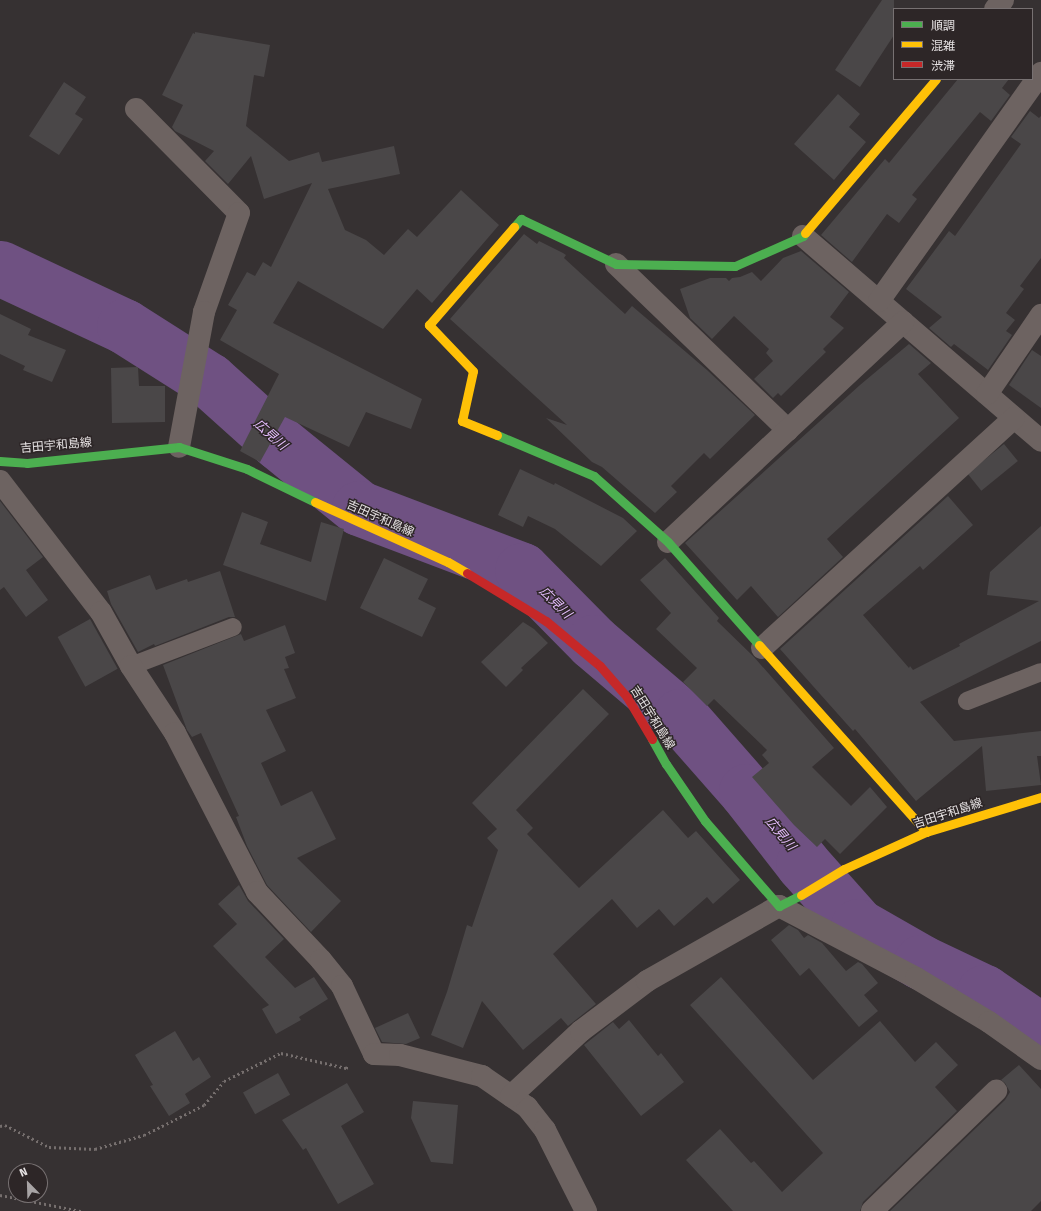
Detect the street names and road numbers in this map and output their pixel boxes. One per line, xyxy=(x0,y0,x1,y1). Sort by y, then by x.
street label: 吉田宇和島線 xyxy=(20,436,92,456)
street label: 吉田宇和島線 xyxy=(344,498,416,540)
street label: 吉田宇和島線 xyxy=(627,684,677,752)
street label: 吉田宇和島線 xyxy=(912,796,984,832)

